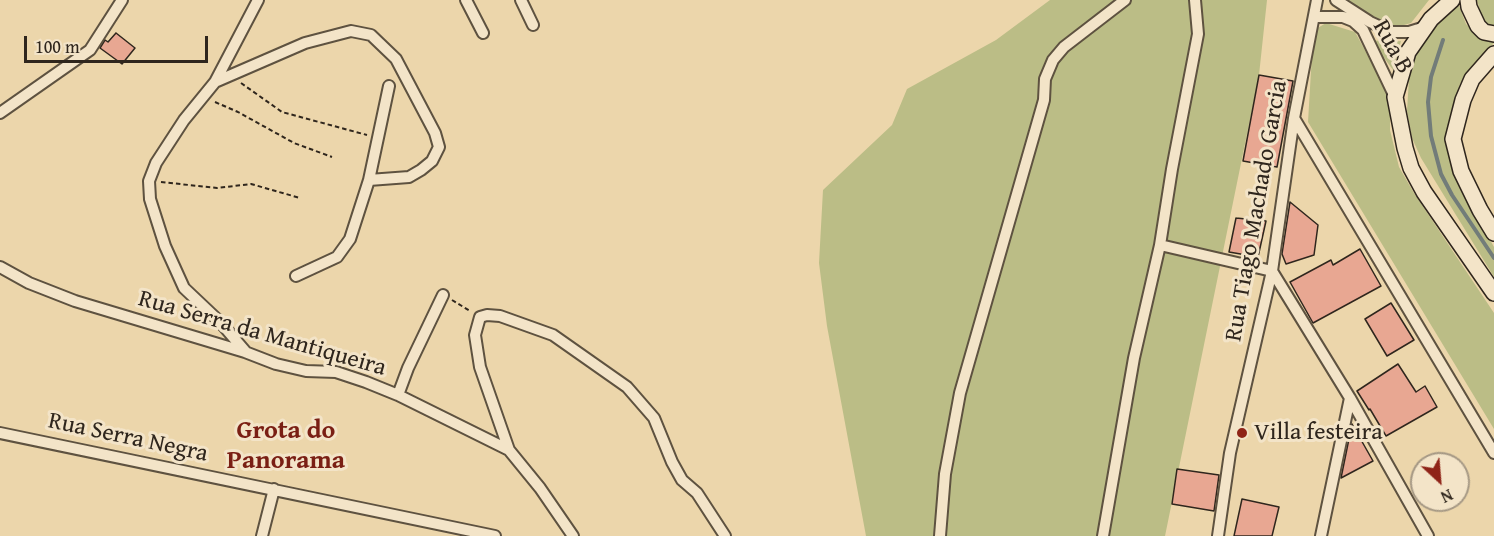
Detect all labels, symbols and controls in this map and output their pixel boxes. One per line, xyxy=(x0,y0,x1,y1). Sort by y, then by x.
street label: Rua B xyxy=(1366,15,1418,79)
scale bar xyxy=(27,24,212,62)
text: 100 m xyxy=(35,33,80,60)
street label: Rua Tiago Machado Garcia xyxy=(1220,78,1294,344)
street label: Rua Serra da Mantiqueira xyxy=(135,285,389,383)
street label: Rua Serra Negra xyxy=(46,407,210,469)
district label: Grota do Panorama xyxy=(227,415,345,476)
place label: Villa festeira xyxy=(1254,419,1383,447)
marker: Villa festeira xyxy=(1235,426,1249,440)
north arrow xyxy=(1410,452,1470,512)
text: N xyxy=(1437,483,1457,510)

